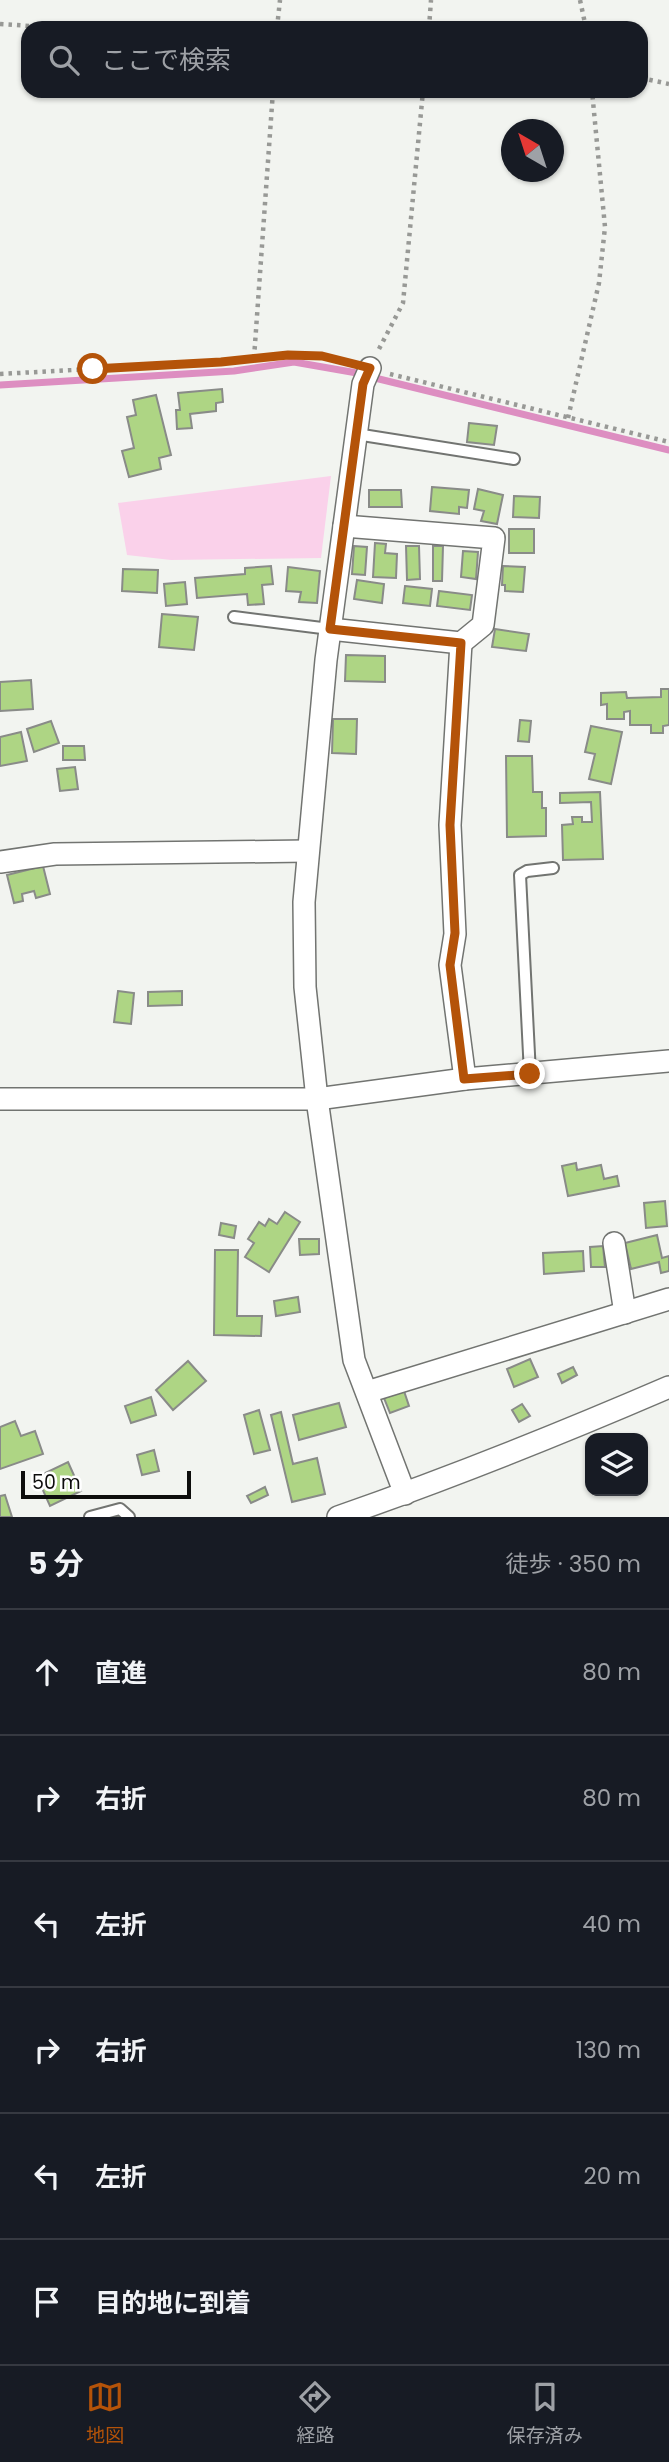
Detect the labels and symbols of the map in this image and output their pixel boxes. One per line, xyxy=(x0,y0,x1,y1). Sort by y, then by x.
north arrow xyxy=(501,119,564,182)
route start xyxy=(77,353,108,384)
route end xyxy=(514,1058,545,1089)
scale bar xyxy=(21,1468,191,1500)

